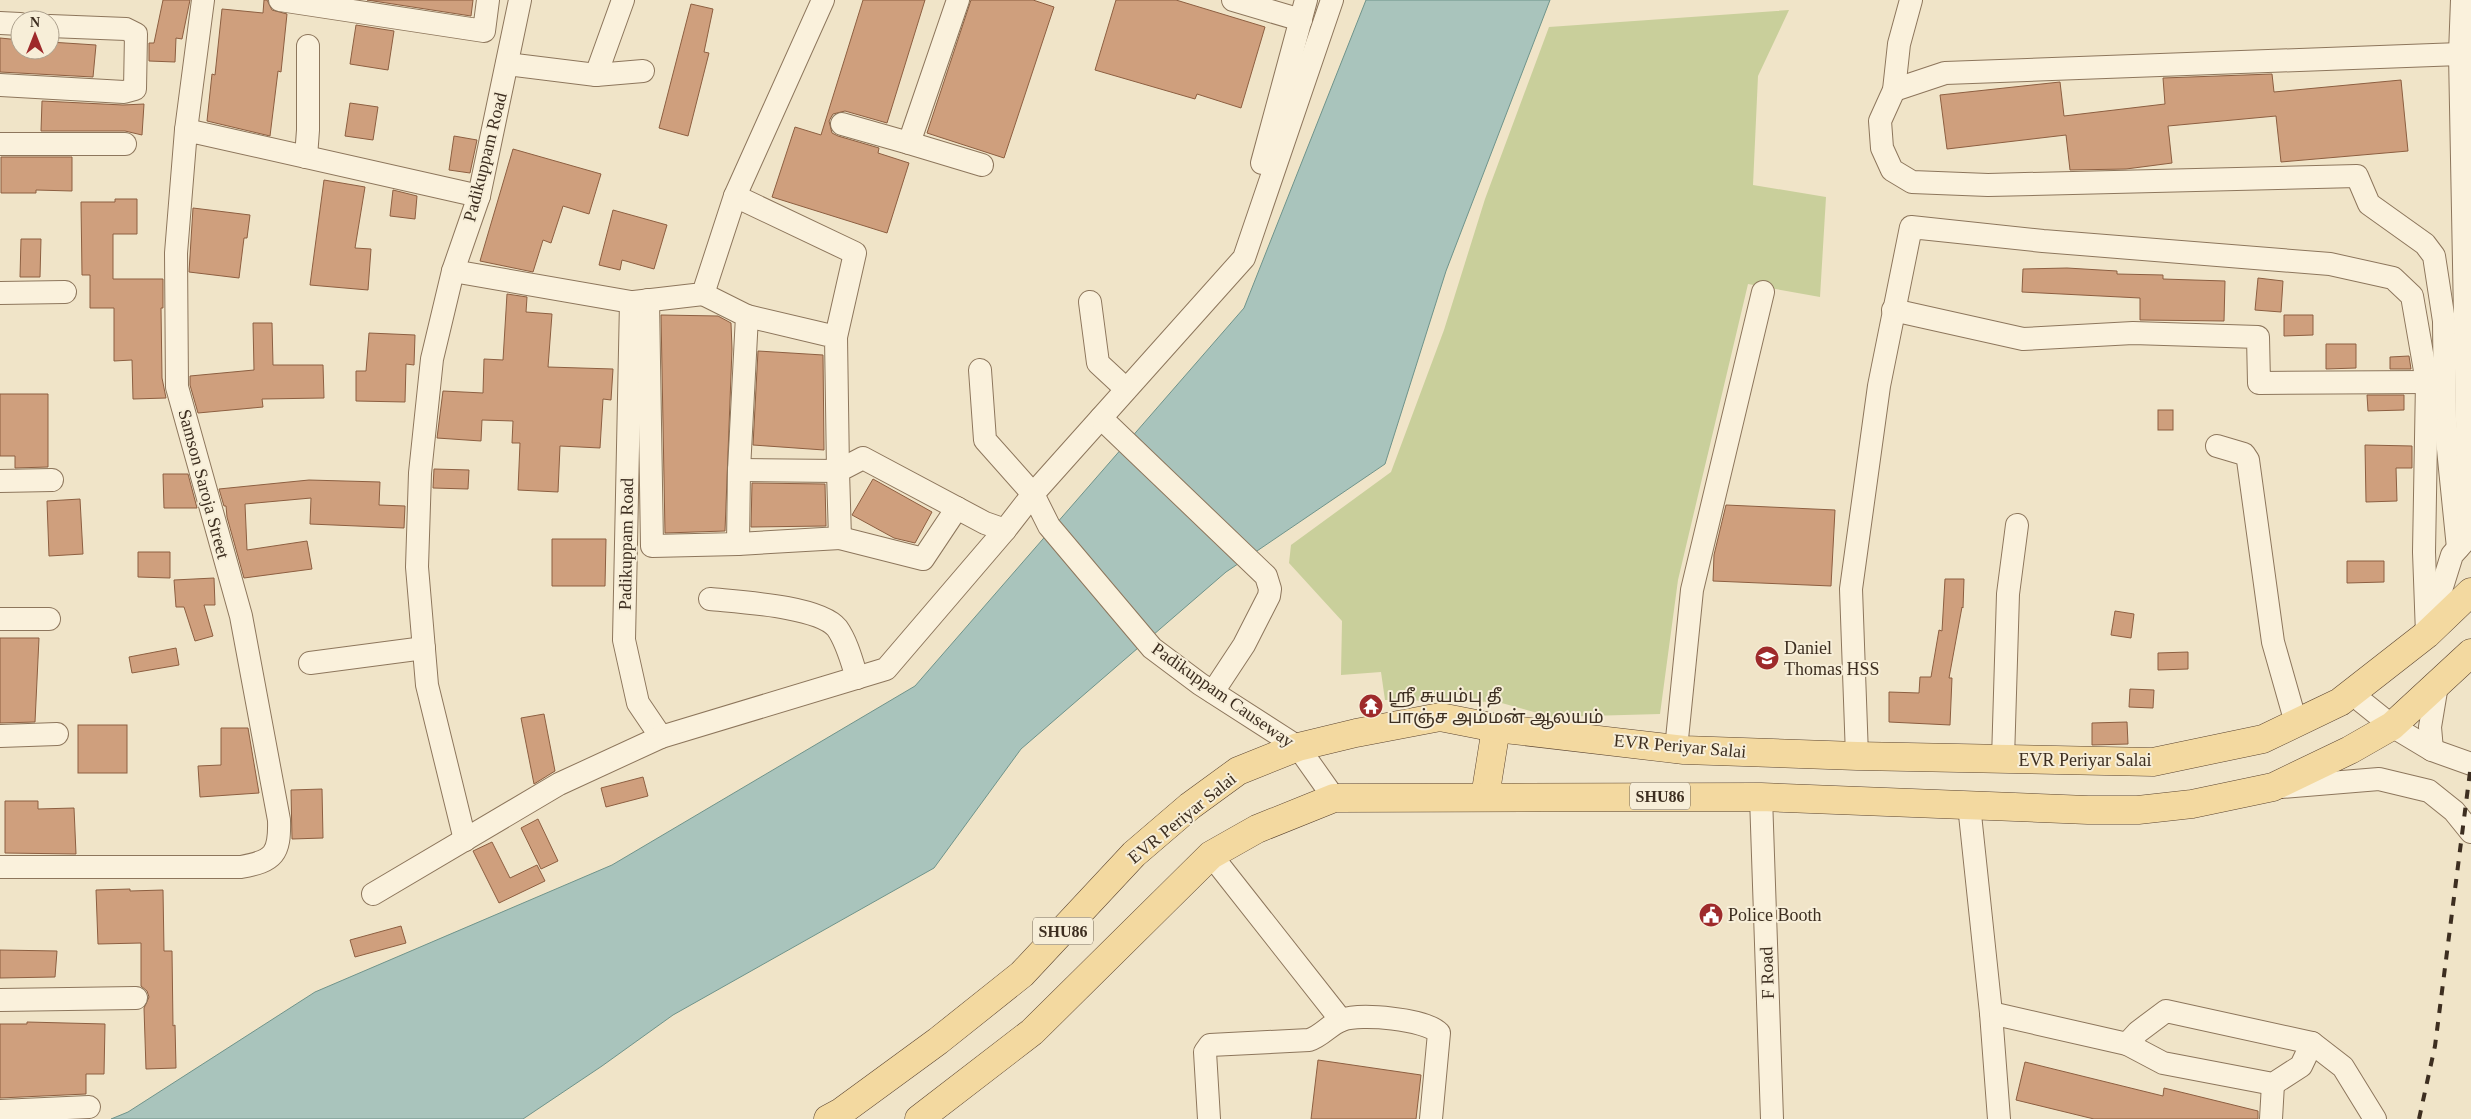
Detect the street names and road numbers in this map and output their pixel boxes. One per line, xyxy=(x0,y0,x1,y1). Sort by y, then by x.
street label: Padikuppam Road xyxy=(459,90,511,224)
street label: Samson Saroja Street xyxy=(174,407,234,561)
street label: Padikuppam Road xyxy=(615,478,637,610)
street label: Padikuppam Causeway xyxy=(1148,638,1298,752)
street label: EVR Periyar Salai xyxy=(1613,730,1747,762)
street label: EVR Periyar Salai xyxy=(2019,750,2151,770)
street label: EVR Periyar Salai xyxy=(1124,768,1240,868)
road number: SHU86 xyxy=(1630,782,1690,809)
road number: SHU86 xyxy=(1033,918,1093,944)
street label: F Road xyxy=(1756,946,1778,1000)

